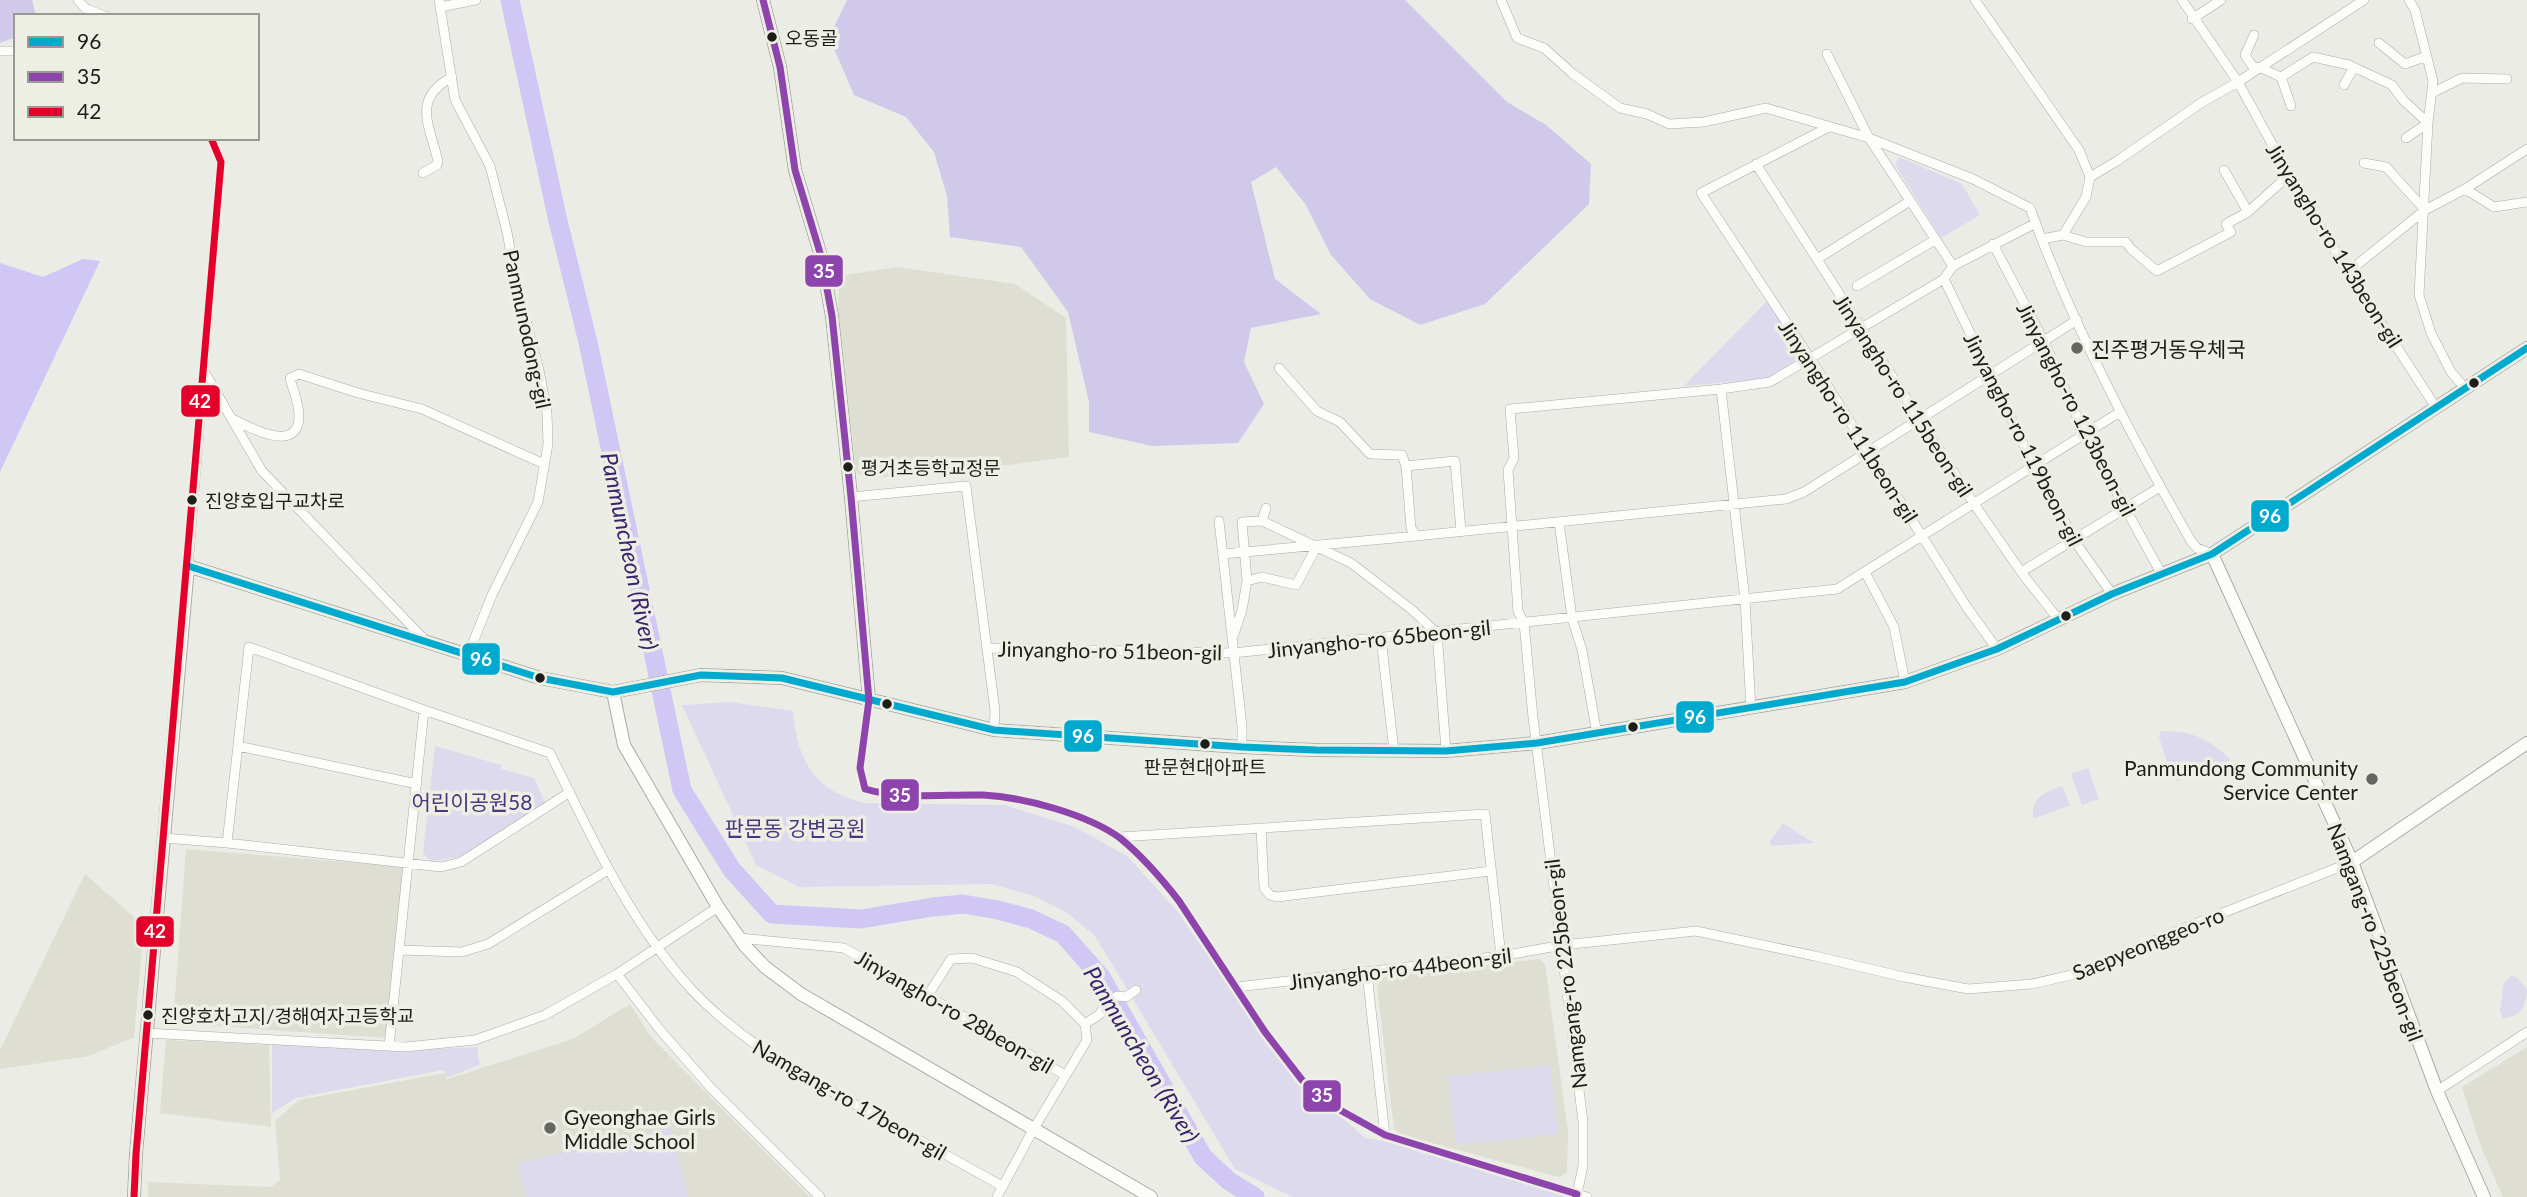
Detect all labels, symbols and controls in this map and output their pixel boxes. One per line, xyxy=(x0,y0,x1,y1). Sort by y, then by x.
legend xyxy=(14,14,259,140)
place label: 오동골 xyxy=(785,26,837,49)
text: 96 xyxy=(77,28,101,53)
marker: 오동골 xyxy=(765,30,779,44)
text: 35 xyxy=(77,63,101,88)
text: 42 xyxy=(77,98,101,123)
street label: Jinyangho-ro 143beon-gil xyxy=(2262,138,2408,352)
street label: Panmunodong-gil xyxy=(499,247,557,411)
line badge: 35 xyxy=(804,254,844,288)
text: 35 xyxy=(813,259,835,282)
street label: Jinyangho-ro 115beon-gil xyxy=(1829,289,1979,501)
street label: Jinyangho-ro 123beon-gil xyxy=(2012,298,2142,520)
street label: Jinyangho-ro 111beon-gil xyxy=(1774,315,1924,527)
street label: Jinyangho-ro 119beon-gil xyxy=(1959,328,2089,550)
place label: 진주평거동우체국 xyxy=(2091,336,2246,361)
marker: 진주평거동우체국 xyxy=(2069,340,2085,356)
unlabelled marker xyxy=(2467,376,2481,390)
line badge: 42 xyxy=(180,384,221,418)
text: 42 xyxy=(189,389,211,412)
water label: Panmuncheon (River) xyxy=(595,450,665,652)
place label: 평거초등학교정문 xyxy=(861,456,1001,479)
marker: 평거초등학교정문 xyxy=(841,460,855,474)
place label: 진양호입구교차로 xyxy=(205,489,345,512)
marker: 진양호입구교차로 xyxy=(185,493,199,507)
line badge: 96 xyxy=(2250,499,2290,533)
text: 96 xyxy=(2259,504,2281,527)
unlabelled marker xyxy=(2059,609,2073,623)
street label: Jinyangho-ro 65beon-gil xyxy=(1266,614,1492,662)
street label: Jinyangho-ro 51beon-gil xyxy=(998,636,1222,664)
line badge: 96 xyxy=(461,642,501,676)
text: 96 xyxy=(470,647,492,670)
unlabelled marker xyxy=(533,671,547,685)
unlabelled marker xyxy=(880,697,894,711)
line badge: 96 xyxy=(1675,700,1715,734)
text: 96 xyxy=(1684,705,1706,728)
line badge: 96 xyxy=(1063,719,1103,753)
unlabelled marker xyxy=(1626,720,1640,734)
text: 96 xyxy=(1072,724,1094,747)
marker: 판문현대아파트 xyxy=(1198,737,1212,751)
place label: 판문현대아파트 xyxy=(1144,755,1266,778)
place label: Panmundong Community Service Center xyxy=(2124,755,2358,804)
marker: Panmundong Community Service Center xyxy=(2364,771,2380,787)
line badge: 35 xyxy=(880,778,920,812)
text: 35 xyxy=(889,783,911,806)
park label: 어린이공원58 xyxy=(412,789,532,814)
park label: 판문동 강변공원 xyxy=(725,815,865,840)
street label: Namgang-ro 225beon-gil xyxy=(2323,819,2429,1045)
street label: Namgang-ro 225beon-gil xyxy=(1538,858,1592,1090)
street label: Saepyeonggeo-ro xyxy=(2069,901,2227,985)
line badge: 42 xyxy=(135,915,175,948)
text: 42 xyxy=(144,919,166,942)
street label: Jinyangho-ro 44beon-gil xyxy=(1287,942,1513,994)
street label: Jinyangho-ro 28beon-gil xyxy=(852,944,1058,1078)
water label: Panmuncheon (River) xyxy=(1078,961,1206,1147)
place label: 진양호차고지/경해여자고등학교 xyxy=(161,1004,414,1027)
marker: 진양호차고지/경해여자고등학교 xyxy=(141,1008,155,1022)
street label: Namgang-ro 17beon-gil xyxy=(749,1033,951,1165)
line badge: 35 xyxy=(1302,1079,1342,1113)
text: 35 xyxy=(1311,1083,1333,1106)
place label: Gyeonghae Girls Middle School xyxy=(564,1104,716,1153)
marker: Gyeonghae Girls Middle School xyxy=(542,1120,558,1136)

